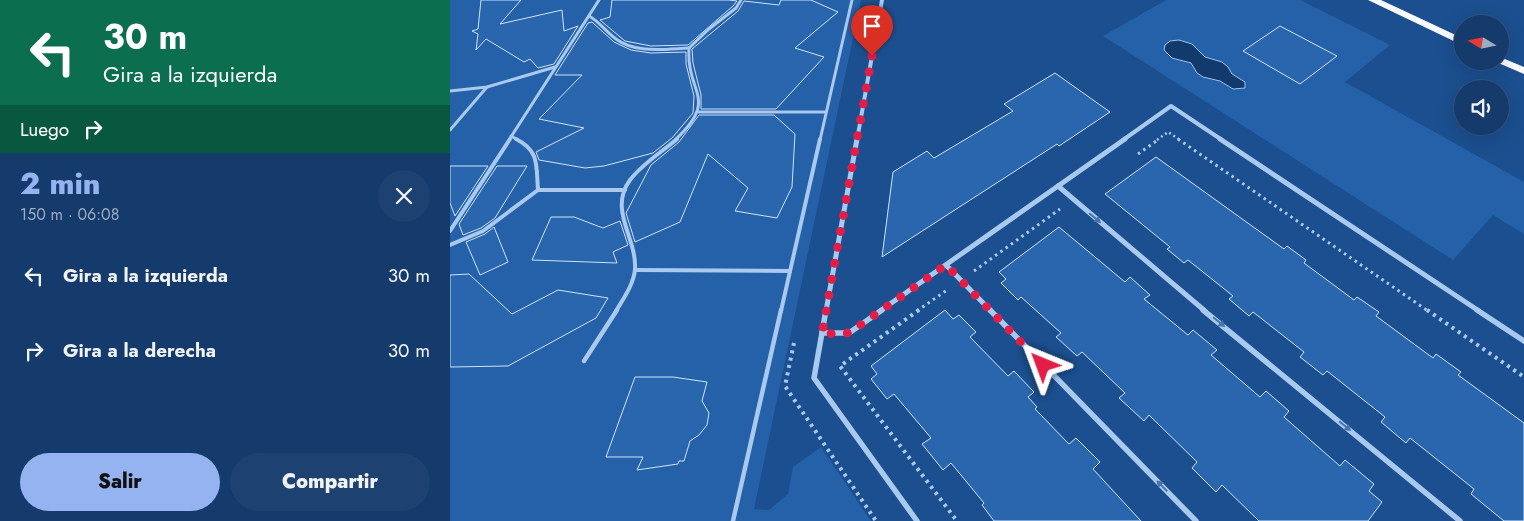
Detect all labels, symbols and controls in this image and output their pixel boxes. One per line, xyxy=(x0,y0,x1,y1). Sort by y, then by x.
pin xyxy=(851,5,893,56)
text: 30 m xyxy=(103,12,187,62)
icon: arrive xyxy=(858,12,886,40)
north arrow xyxy=(1454,15,1509,70)
map controls xyxy=(1454,15,1509,135)
icon: left xyxy=(20,20,85,85)
text: Gira a la izquierda xyxy=(103,58,277,90)
button: sound xyxy=(1454,80,1509,135)
icon: right xyxy=(79,115,107,143)
text: Luego xyxy=(20,116,69,143)
text: 2 min xyxy=(20,162,101,205)
button: close xyxy=(378,170,430,222)
text: 150 m · 06:08 xyxy=(20,203,119,226)
one-way arrow xyxy=(1089,212,1102,223)
icon: left xyxy=(20,262,48,290)
text: Gira a la izquierda xyxy=(63,262,228,289)
text: 30 m xyxy=(388,262,430,289)
one-way arrow xyxy=(1213,317,1226,328)
icon: right xyxy=(20,337,48,365)
text: Gira a la derecha xyxy=(63,337,216,364)
text: 30 m xyxy=(388,337,430,364)
position arrow xyxy=(1016,338,1068,390)
one-way arrow xyxy=(1338,420,1351,431)
button: Salir xyxy=(20,453,220,511)
button: Compartir xyxy=(230,453,430,511)
one-way arrow xyxy=(1156,480,1168,492)

